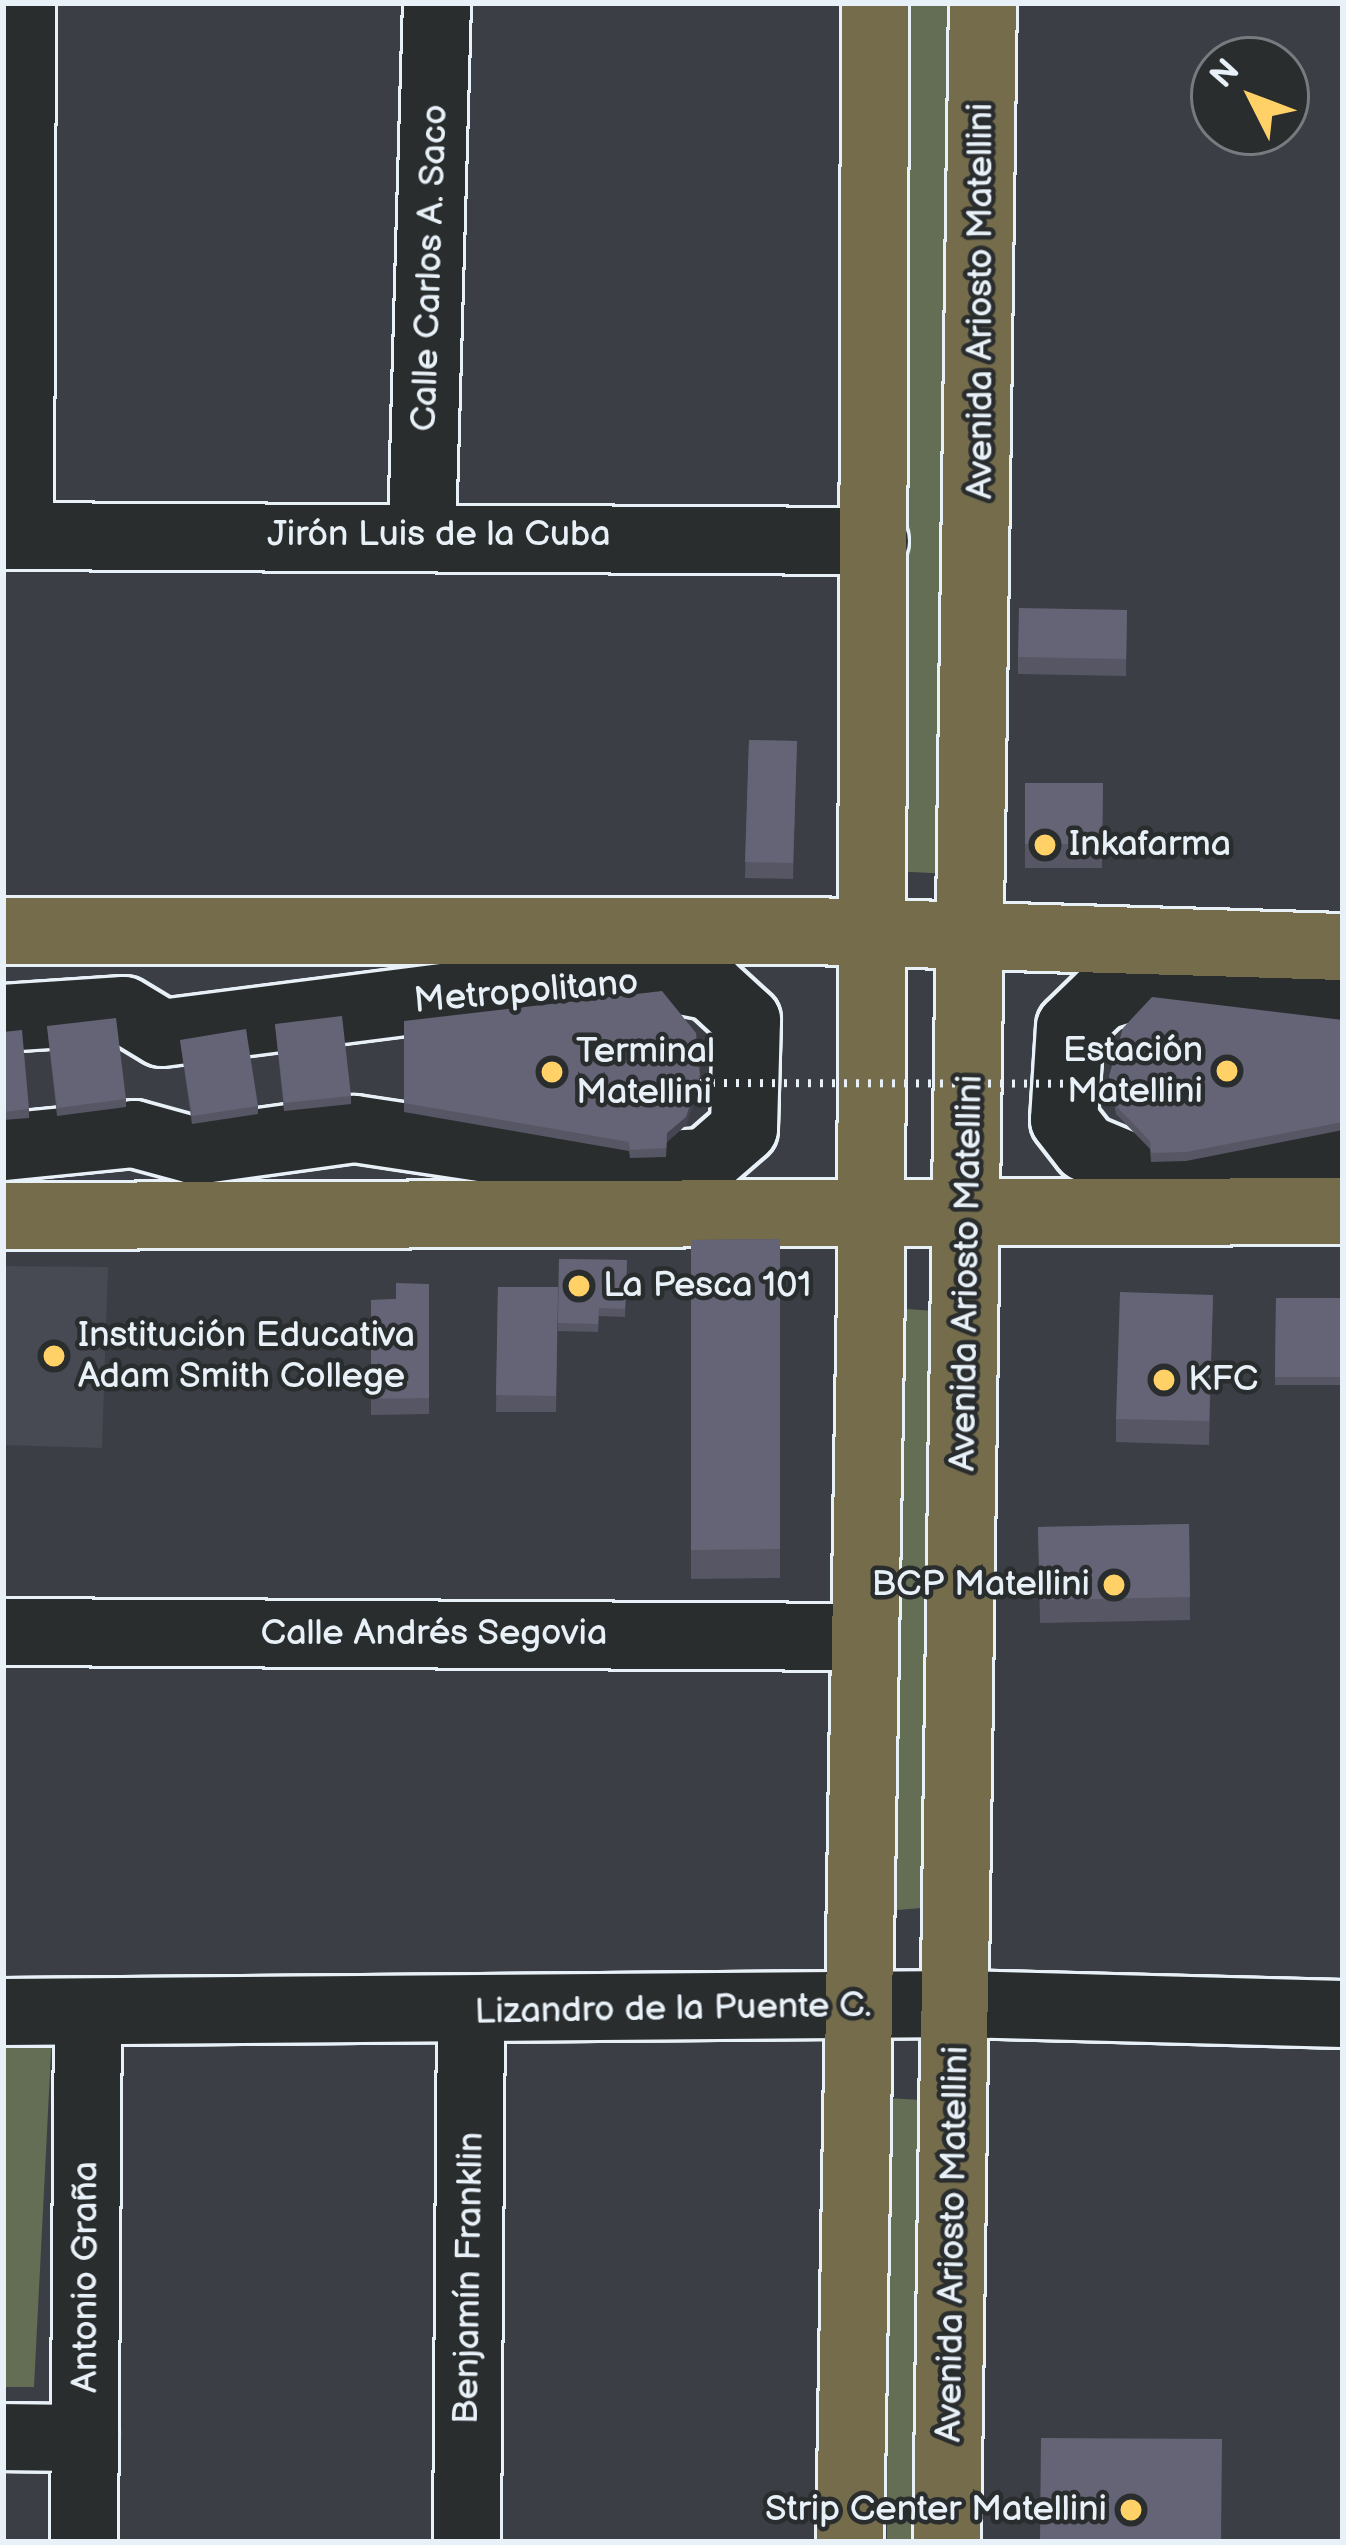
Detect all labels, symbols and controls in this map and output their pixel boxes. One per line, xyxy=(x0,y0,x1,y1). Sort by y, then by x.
north arrow xyxy=(1190,36,1310,156)
text: N xyxy=(1202,51,1249,97)
street label: Calle Carlos A. Saco xyxy=(403,103,457,433)
street label: Avenida Ariosto Matellini xyxy=(959,103,1003,499)
street label: Jirón Luis de la Cuba xyxy=(267,513,611,557)
place label: Inkafarma xyxy=(1069,823,1231,867)
marker: Inkafarma xyxy=(1032,832,1058,858)
street label: Metropolitano xyxy=(412,961,640,1023)
place label: Estación Matellini xyxy=(1063,1028,1203,1113)
place label: Terminal Matellini xyxy=(576,1029,715,1114)
marker: Estación Matellini xyxy=(1214,1058,1240,1084)
marker: Terminal Matellini xyxy=(539,1059,565,1085)
street label: Avenida Ariosto Matellini xyxy=(942,1074,992,1472)
place label: La Pesca 101 xyxy=(603,1264,811,1308)
marker: La Pesca 101 xyxy=(566,1273,592,1299)
place label: Institución Educativa Adam Smith College xyxy=(78,1313,415,1398)
marker: Institución Educativa Adam Smith College xyxy=(41,1343,67,1369)
place label: KFC xyxy=(1188,1358,1258,1402)
marker: KFC xyxy=(1151,1367,1177,1393)
place label: BCP Matellini xyxy=(871,1563,1090,1607)
marker: BCP Matellini xyxy=(1101,1572,1127,1598)
street label: Calle Andrés Segovia xyxy=(260,1612,608,1656)
street label: Lizandro de la Puente C. xyxy=(474,1984,872,2034)
street label: Avenida Ariosto Matellini xyxy=(928,2045,978,2443)
street label: Benjamín Franklin xyxy=(445,2131,493,2425)
street label: Antonio Graña xyxy=(64,2161,108,2393)
place label: Strip Center Matellini xyxy=(765,2488,1107,2532)
marker: Strip Center Matellini xyxy=(1118,2497,1144,2523)

